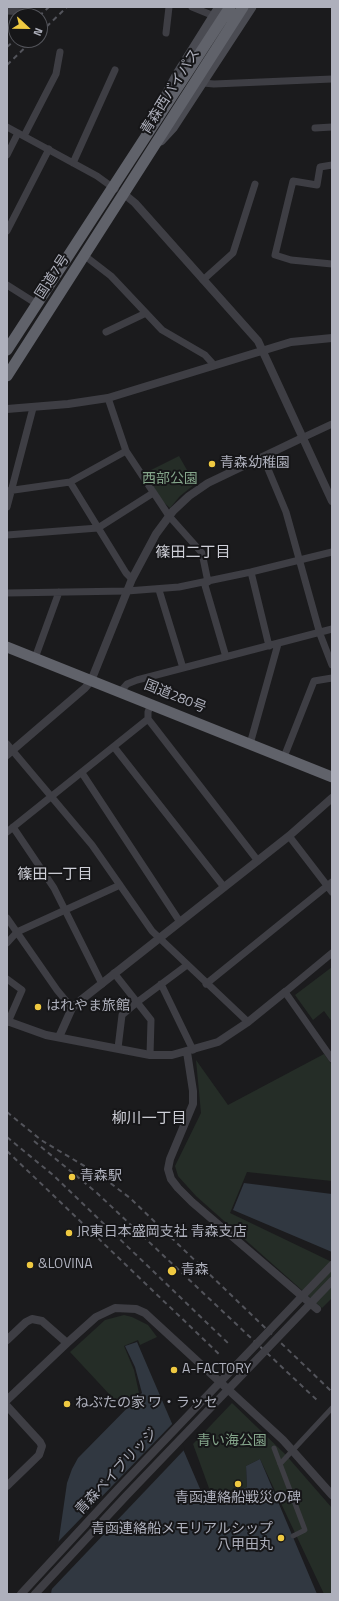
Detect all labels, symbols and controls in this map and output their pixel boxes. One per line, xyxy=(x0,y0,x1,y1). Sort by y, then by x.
north arrow xyxy=(8,8,48,48)
text: N xyxy=(29,26,47,39)
street label: 青森西バイパス xyxy=(138,46,204,138)
street label: 国道7号 xyxy=(32,252,74,302)
place label: 青森幼稚園 xyxy=(220,456,290,472)
marker: 青森幼稚園 xyxy=(207,459,217,469)
park label: 西部公園 xyxy=(142,472,198,488)
district label: 篠田二丁目 xyxy=(156,544,230,562)
street label: 国道280号 xyxy=(141,677,209,717)
district label: 篠田一丁目 xyxy=(18,866,92,884)
place label: はれやま旅館 xyxy=(46,999,130,1015)
marker: はれやま旅館 xyxy=(33,1002,43,1012)
district label: 柳川一丁目 xyxy=(112,1110,186,1128)
place label: 青森駅 xyxy=(80,1169,122,1185)
marker: 青森駅 xyxy=(67,1172,77,1182)
place label: JR東日本盛岡支社 青森支店 xyxy=(77,1225,247,1241)
marker: JR東日本盛岡支社 青森支店 xyxy=(64,1228,74,1238)
place label: &LOVINA xyxy=(38,1257,93,1273)
marker: &LOVINA xyxy=(25,1260,35,1270)
place label: 青森 xyxy=(181,1263,209,1279)
marker: 青森 xyxy=(166,1265,178,1277)
place label: A-FACTORY xyxy=(182,1362,251,1378)
marker: A-FACTORY xyxy=(169,1365,179,1375)
place label: ねぶたの家 ワ・ラッセ xyxy=(75,1396,218,1412)
marker: ねぶたの家 ワ・ラッセ xyxy=(62,1399,72,1409)
street label: 青森ベイブリッジ xyxy=(73,1425,161,1519)
park label: 青い海公園 xyxy=(197,1434,267,1450)
marker: 青函連絡船戦災の碑 xyxy=(233,1479,243,1489)
place label: 青函連絡船戦災の碑 xyxy=(175,1491,301,1507)
place label: 青函連絡船メモリアルシップ 八甲田丸 xyxy=(91,1522,273,1554)
marker: 青函連絡船メモリアルシップ 八甲田丸 xyxy=(276,1533,286,1543)

